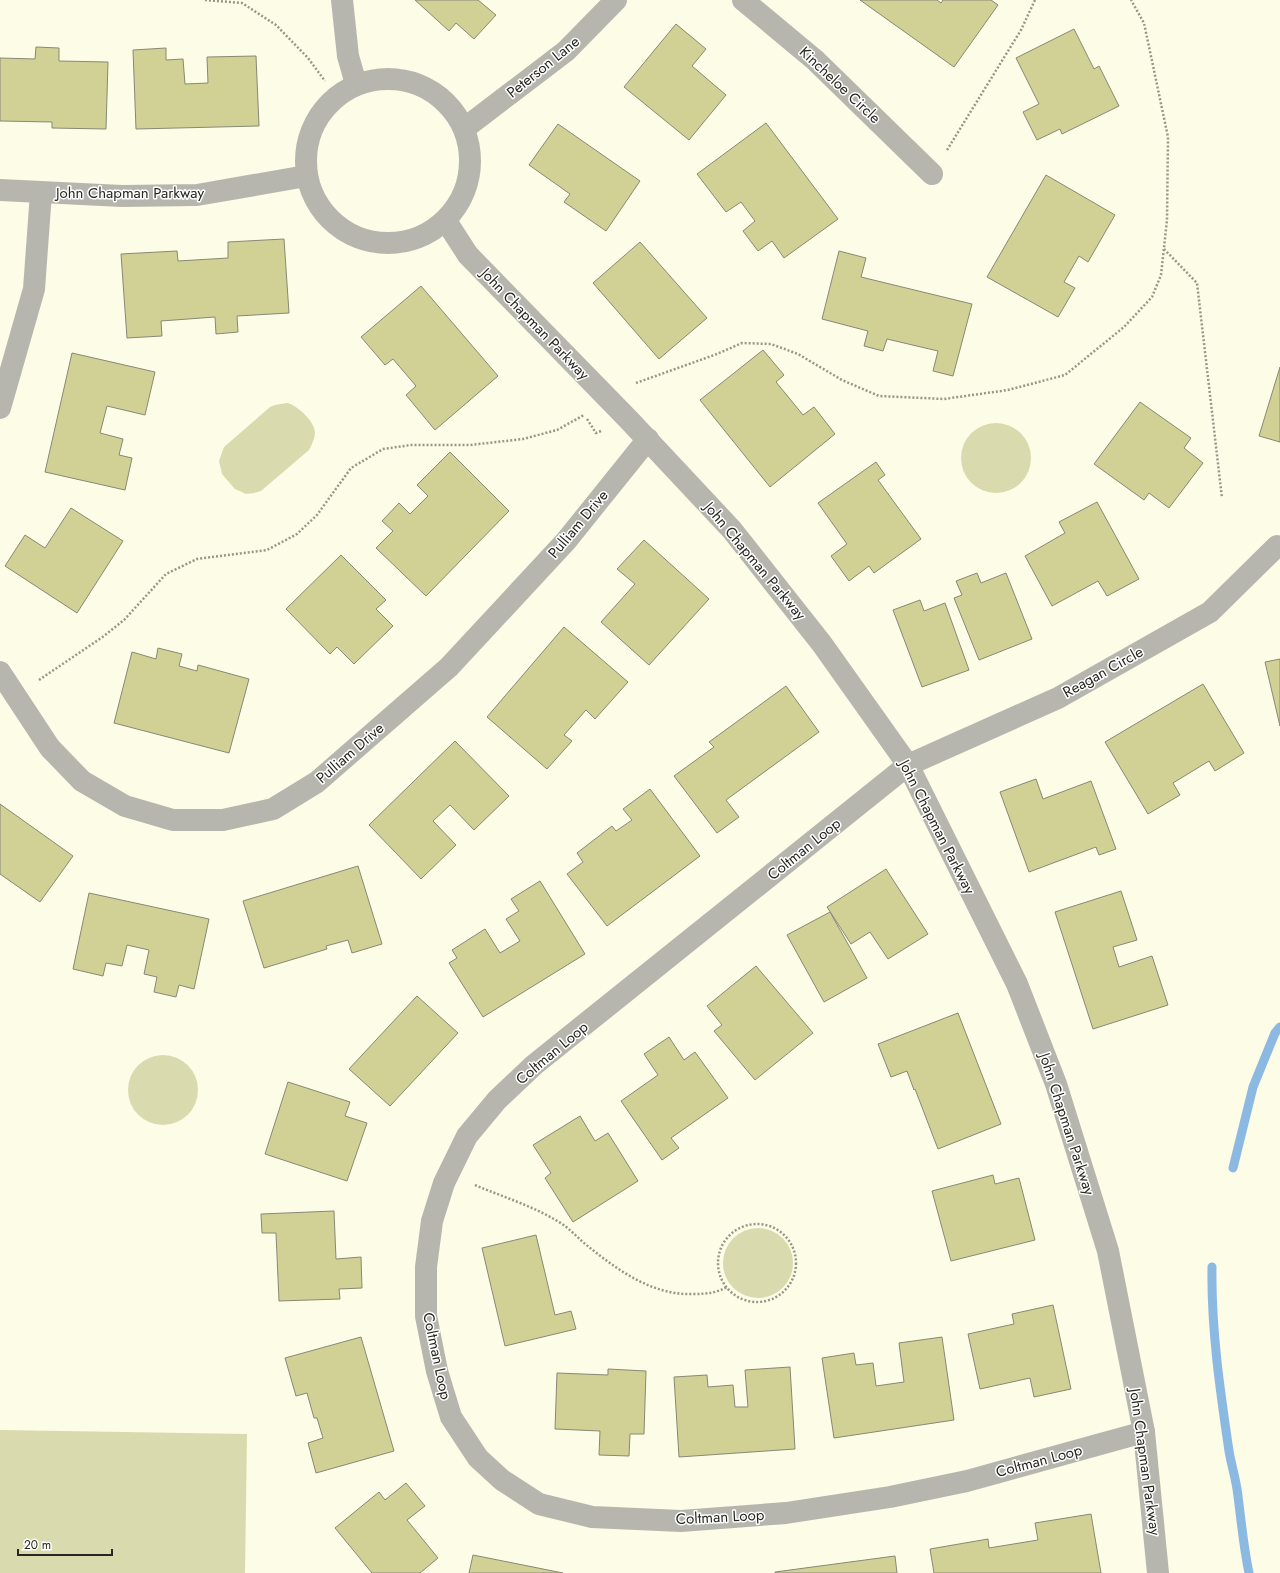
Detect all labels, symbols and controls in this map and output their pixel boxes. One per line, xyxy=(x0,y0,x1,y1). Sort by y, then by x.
street label: Peterson Lane xyxy=(502,31,584,103)
street label: Kincheloe Circle xyxy=(794,41,886,129)
street label: John Chapman Parkway xyxy=(54,182,204,204)
street label: John Chapman Parkway xyxy=(474,262,595,385)
street label: Pulliam Drive xyxy=(543,485,613,563)
street label: John Chapman Parkway xyxy=(698,496,811,625)
street label: Reagan Circle xyxy=(1059,641,1147,703)
street label: Pulliam Drive xyxy=(311,717,389,789)
street label: John Chapman Parkway xyxy=(893,754,981,898)
street label: Coltman Loop xyxy=(763,812,846,885)
street label: Coltman Loop xyxy=(511,1016,593,1090)
street label: John Chapman Parkway xyxy=(1033,1048,1100,1198)
street label: Coltman Loop xyxy=(417,1310,457,1402)
street label: John Chapman Parkway xyxy=(1124,1385,1166,1537)
street label: Coltman Loop xyxy=(993,1439,1085,1483)
street label: Coltman Loop xyxy=(675,1504,765,1530)
scale bar xyxy=(18,1531,112,1557)
text: 20 m xyxy=(24,1536,51,1554)

